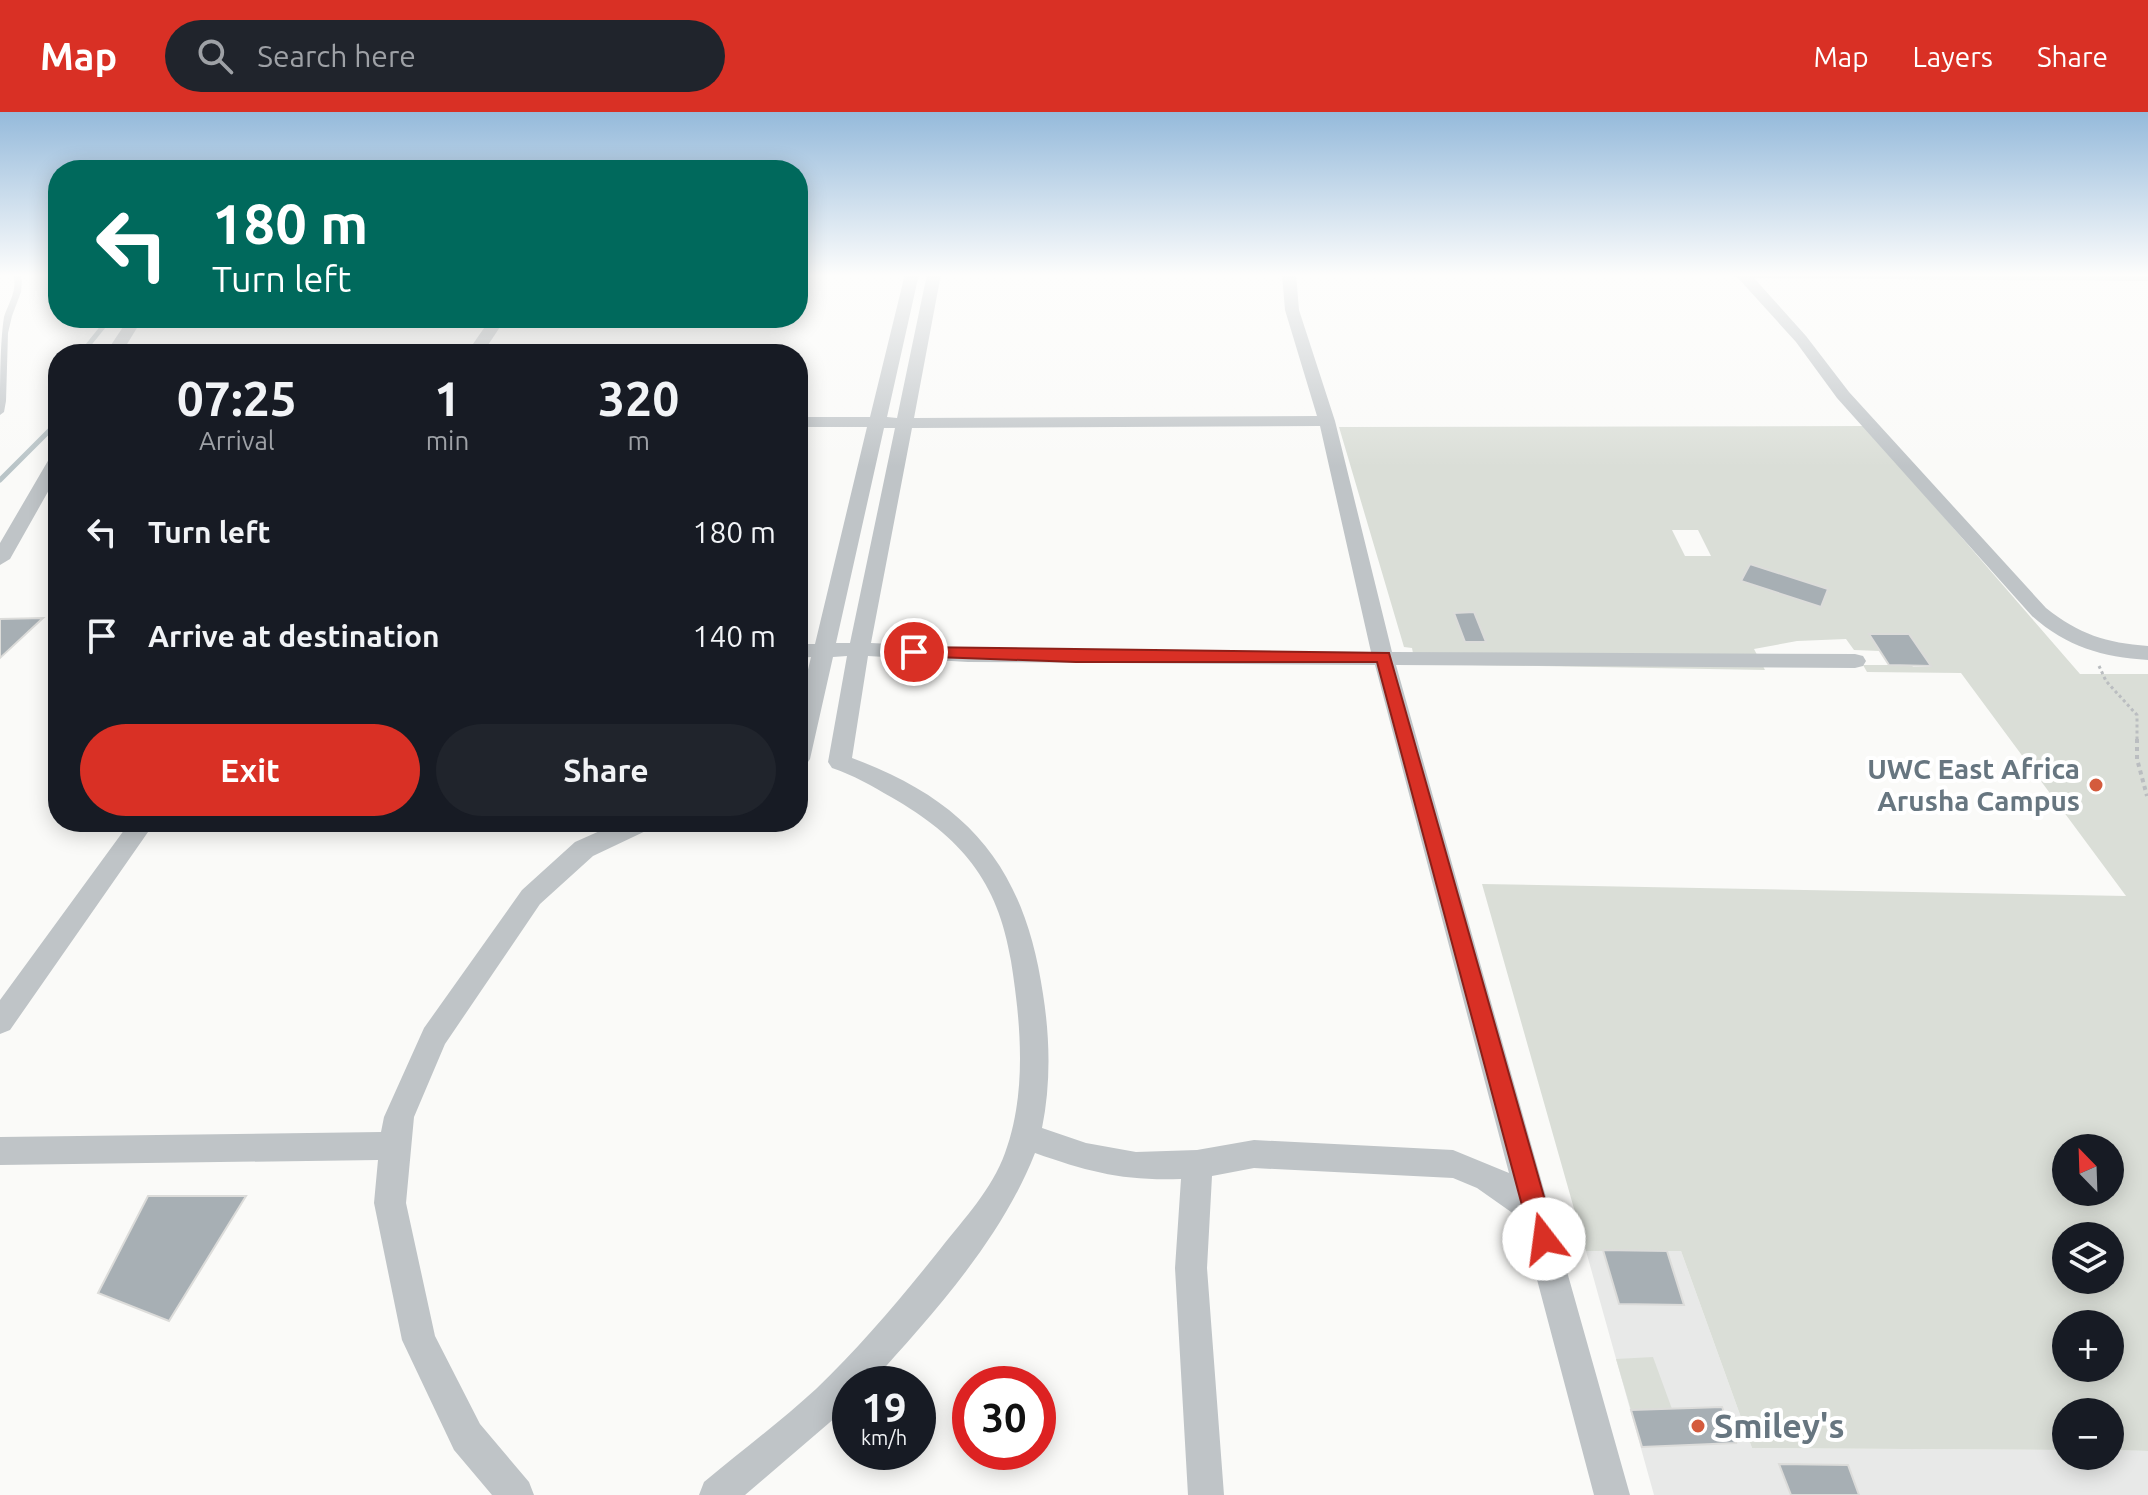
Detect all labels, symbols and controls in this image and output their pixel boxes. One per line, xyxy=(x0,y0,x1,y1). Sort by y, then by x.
search box xyxy=(165,20,725,92)
icon: search xyxy=(193,34,237,78)
text: Map xyxy=(40,35,117,77)
text: Search here xyxy=(257,39,416,73)
text: Map xyxy=(1813,41,1869,72)
text: Layers xyxy=(1913,41,1993,72)
text: Share xyxy=(2037,41,2108,72)
icon: left xyxy=(80,192,184,296)
text: 180 m xyxy=(212,192,368,255)
text: Turn left xyxy=(212,258,351,299)
text: 07:25 xyxy=(177,371,297,425)
text: 1 xyxy=(434,371,461,425)
text: 320 xyxy=(598,371,679,425)
text: Arrival xyxy=(199,426,275,455)
text: min xyxy=(426,426,469,455)
text: m xyxy=(627,426,650,455)
icon: left xyxy=(80,510,124,554)
text: Turn left xyxy=(148,515,270,549)
text: 180 m xyxy=(692,515,776,549)
icon: arrive xyxy=(80,614,124,658)
pin xyxy=(880,618,948,686)
text: Arrive at destination xyxy=(148,619,440,653)
text: 140 m xyxy=(692,619,776,653)
icon: arrive xyxy=(892,630,936,674)
button: Exit xyxy=(80,724,420,816)
button: Share xyxy=(436,724,776,816)
place label: UWC East Africa Arusha Campus xyxy=(1867,753,2080,816)
marker: UWC East Africa Arusha Campus xyxy=(2087,776,2105,794)
north arrow xyxy=(2052,1134,2124,1206)
map controls xyxy=(2052,1134,2124,1470)
position arrow xyxy=(1502,1197,1586,1281)
button: layers xyxy=(2052,1222,2124,1294)
button: + xyxy=(2052,1310,2124,1382)
speed limit sign: 30 xyxy=(952,1366,1056,1470)
text: 19 xyxy=(861,1385,907,1430)
button: − xyxy=(2052,1398,2124,1470)
place label: Smiley's xyxy=(1714,1406,1844,1444)
marker: Smiley's xyxy=(1689,1417,1707,1435)
text: km/h xyxy=(861,1426,907,1449)

